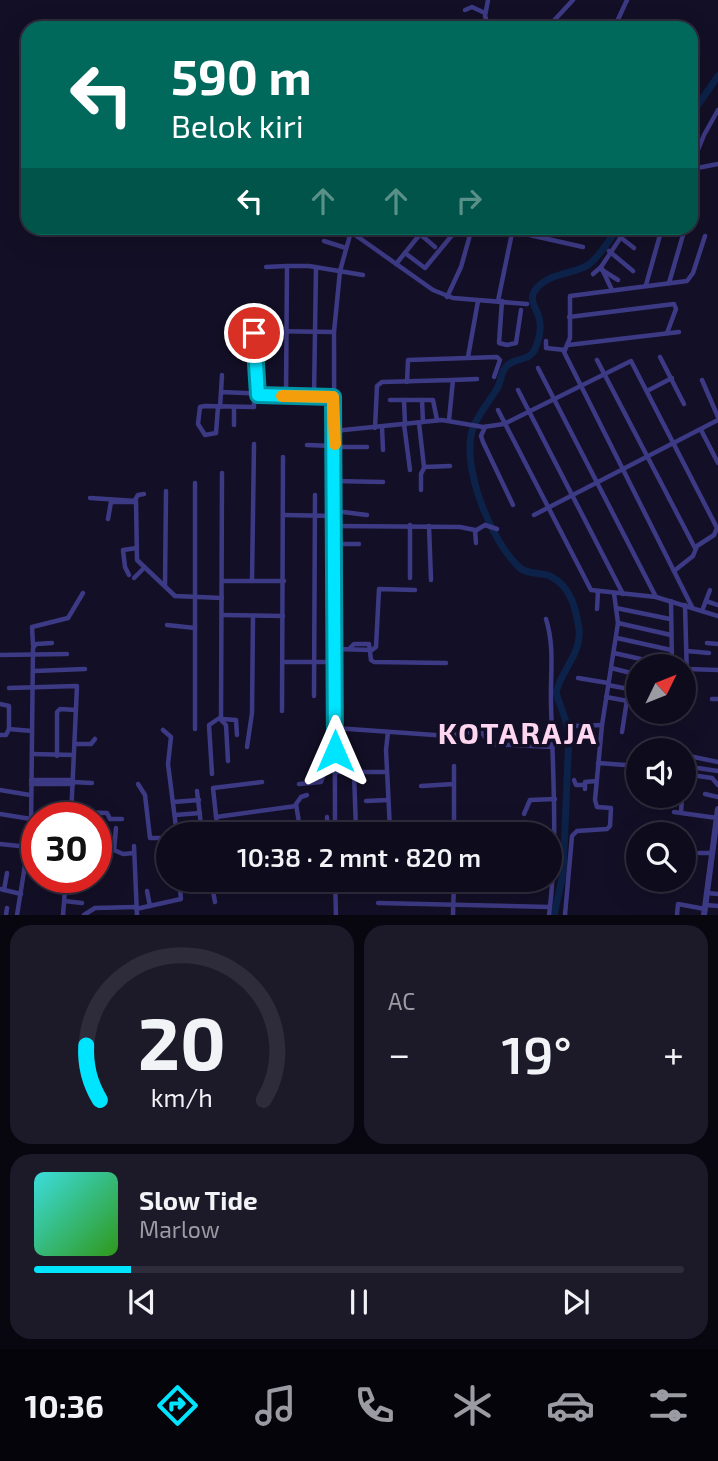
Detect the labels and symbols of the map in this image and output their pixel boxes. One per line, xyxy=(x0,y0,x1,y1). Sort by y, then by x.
pin xyxy=(224,303,284,363)
north arrow xyxy=(626,654,696,724)
position arrow xyxy=(298,714,372,788)
district label: KOTARAJA xyxy=(438,714,598,750)
speed limit sign: 30 xyxy=(21,802,112,893)

